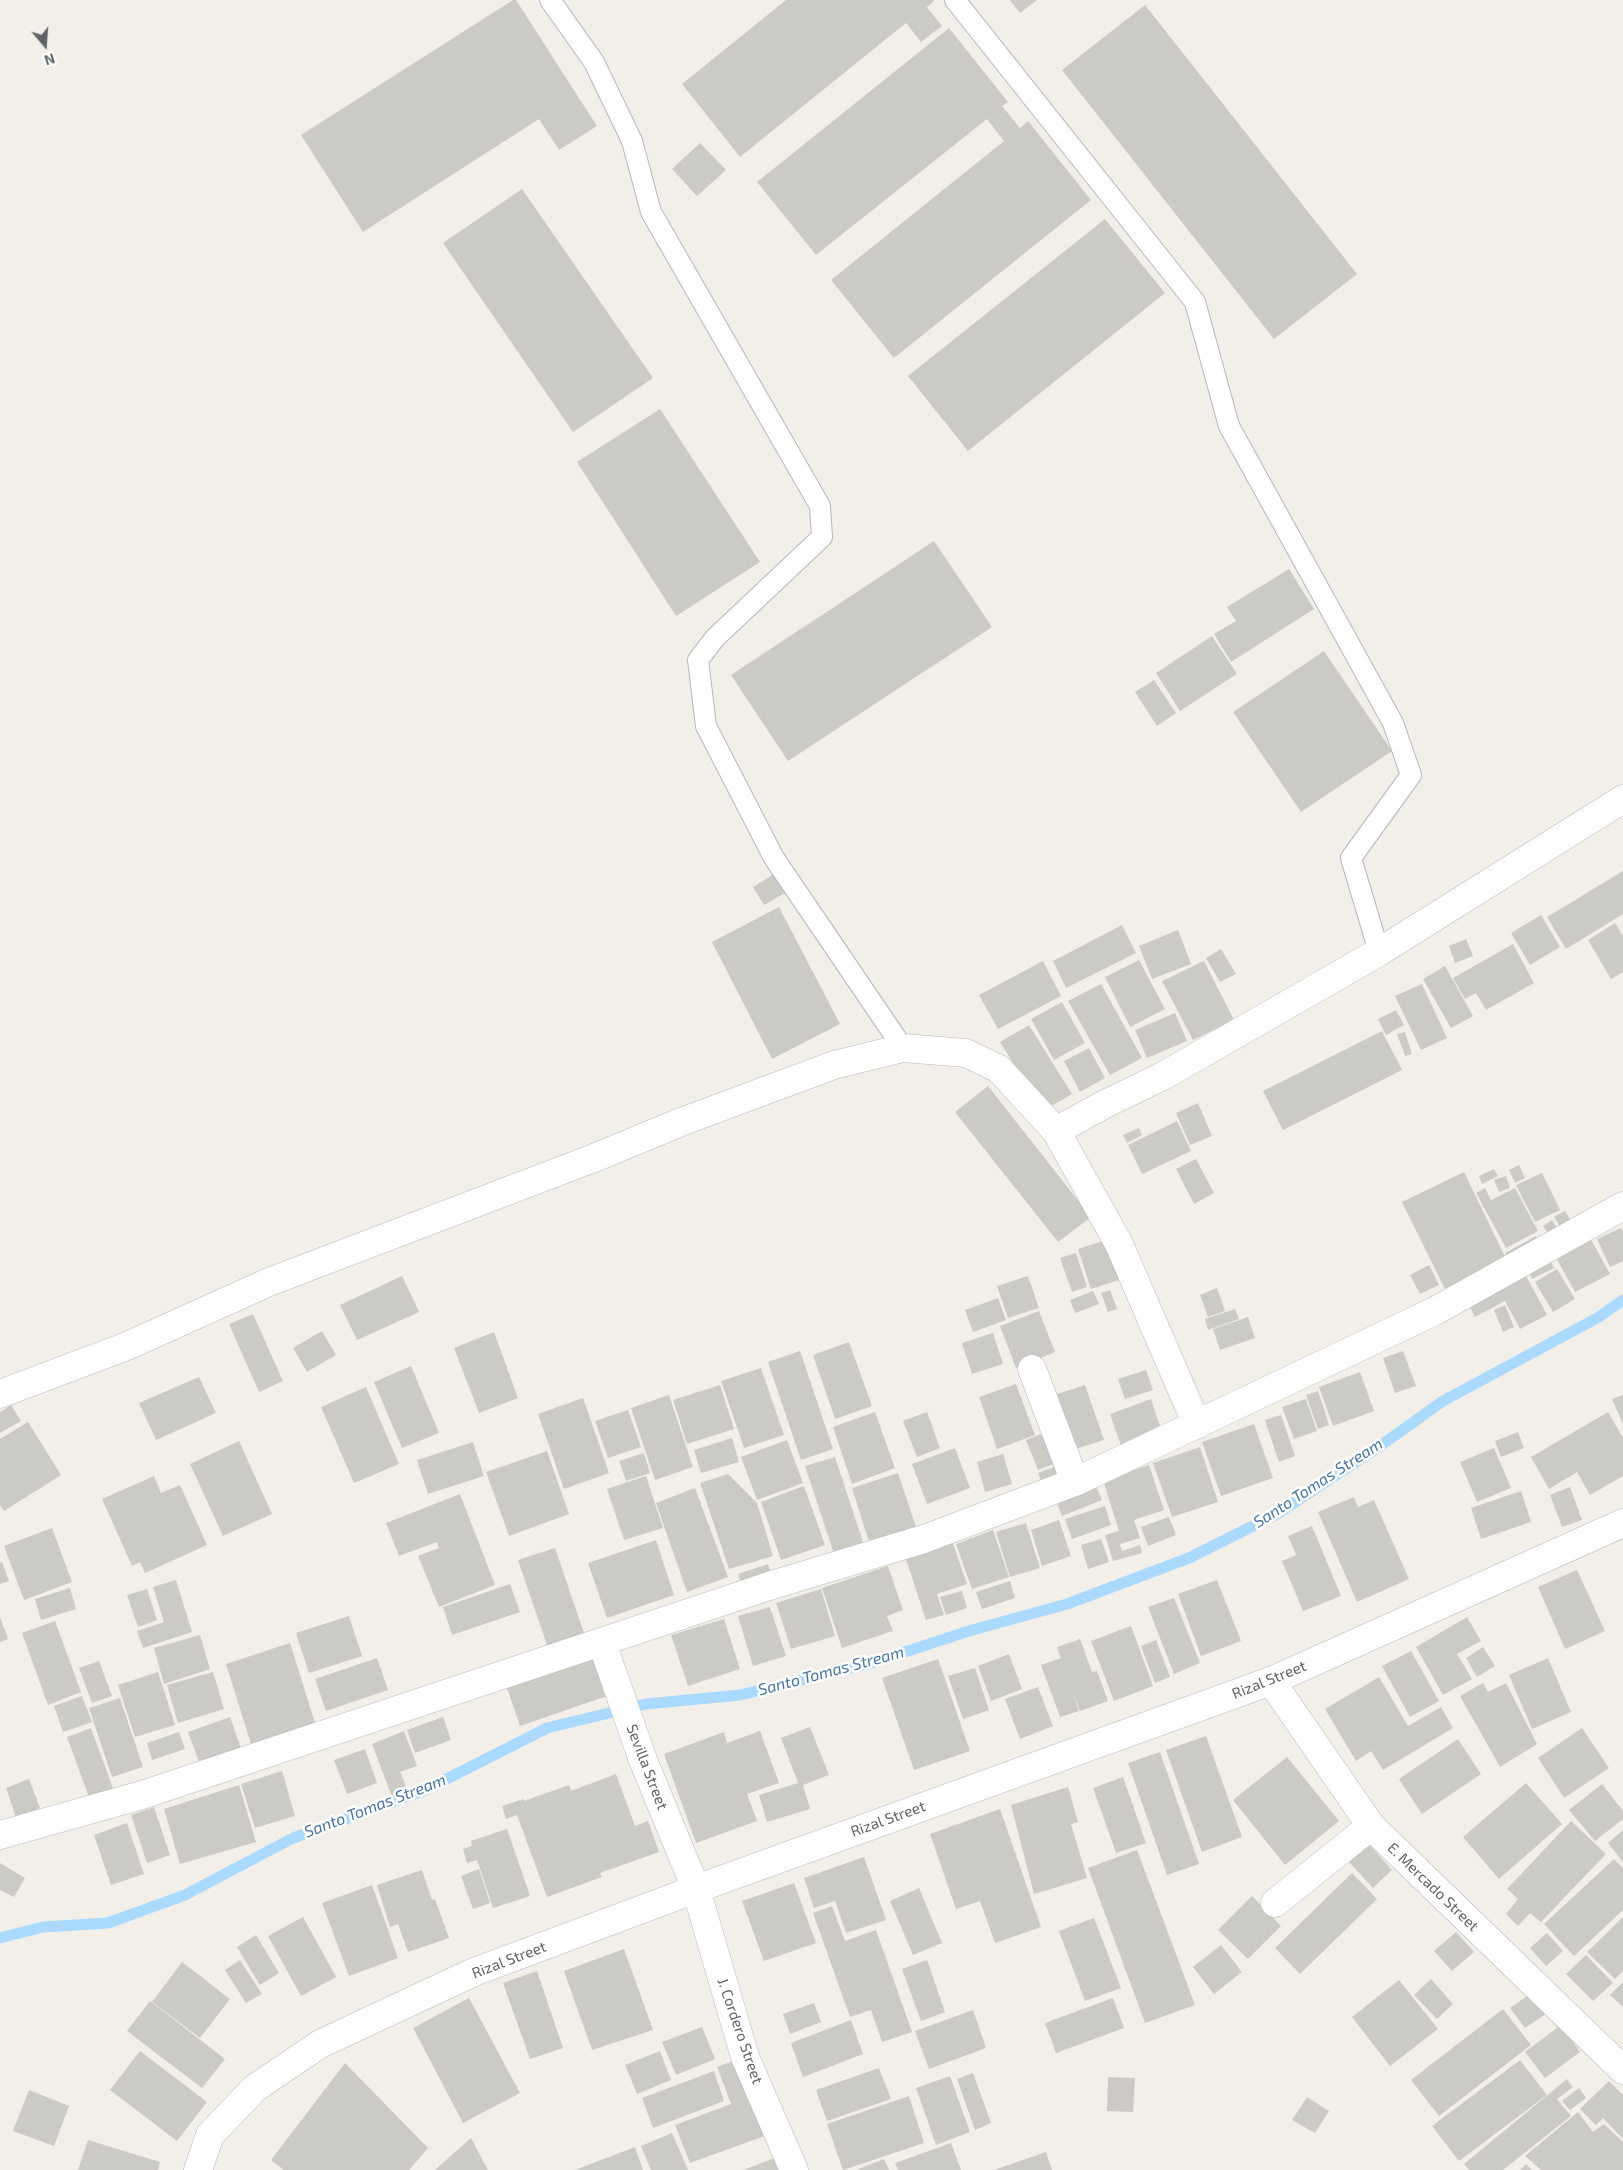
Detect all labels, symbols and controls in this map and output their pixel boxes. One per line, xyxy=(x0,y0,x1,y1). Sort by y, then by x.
north arrow xyxy=(20,20,70,70)
text: N xyxy=(42,50,57,69)
water label: Santo Tomas Stream xyxy=(1250,1434,1386,1532)
water label: Santo Tomas Stream xyxy=(756,1642,906,1700)
street label: Rizal Street xyxy=(1229,1657,1309,1703)
street label: Sevilla Street xyxy=(622,1722,672,1812)
water label: Santo Tomas Stream xyxy=(301,1770,449,1842)
street label: Rizal Street xyxy=(848,1797,928,1841)
street label: E. Mercado Street xyxy=(1384,1839,1482,1935)
street label: Rizal Street xyxy=(469,1938,549,1982)
street label: J. Cordero Street xyxy=(713,1976,767,2086)

